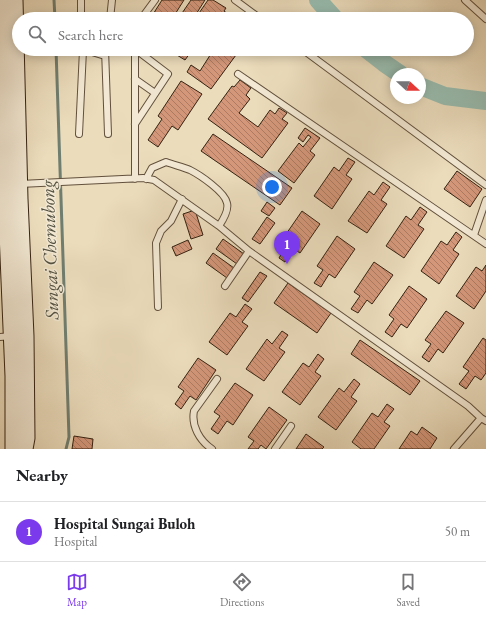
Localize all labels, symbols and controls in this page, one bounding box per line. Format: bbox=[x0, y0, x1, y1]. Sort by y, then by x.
search box bbox=[12, 12, 474, 56]
icon: search bbox=[26, 23, 48, 45]
text: Search here bbox=[58, 25, 123, 44]
north arrow bbox=[390, 68, 426, 104]
your location bbox=[262, 177, 282, 197]
water label: Sungai Chemubong bbox=[35, 179, 64, 321]
pin: 1 bbox=[274, 231, 300, 264]
text: Nearby bbox=[16, 464, 68, 486]
text: Hospital Sungai Buloh bbox=[54, 514, 195, 533]
text: 1 bbox=[26, 523, 32, 540]
text: 50 m bbox=[445, 523, 470, 540]
text: Hospital bbox=[54, 533, 98, 550]
tab: Map bbox=[66, 571, 88, 609]
tab: Directions bbox=[220, 571, 264, 609]
tab: Saved bbox=[396, 571, 420, 609]

